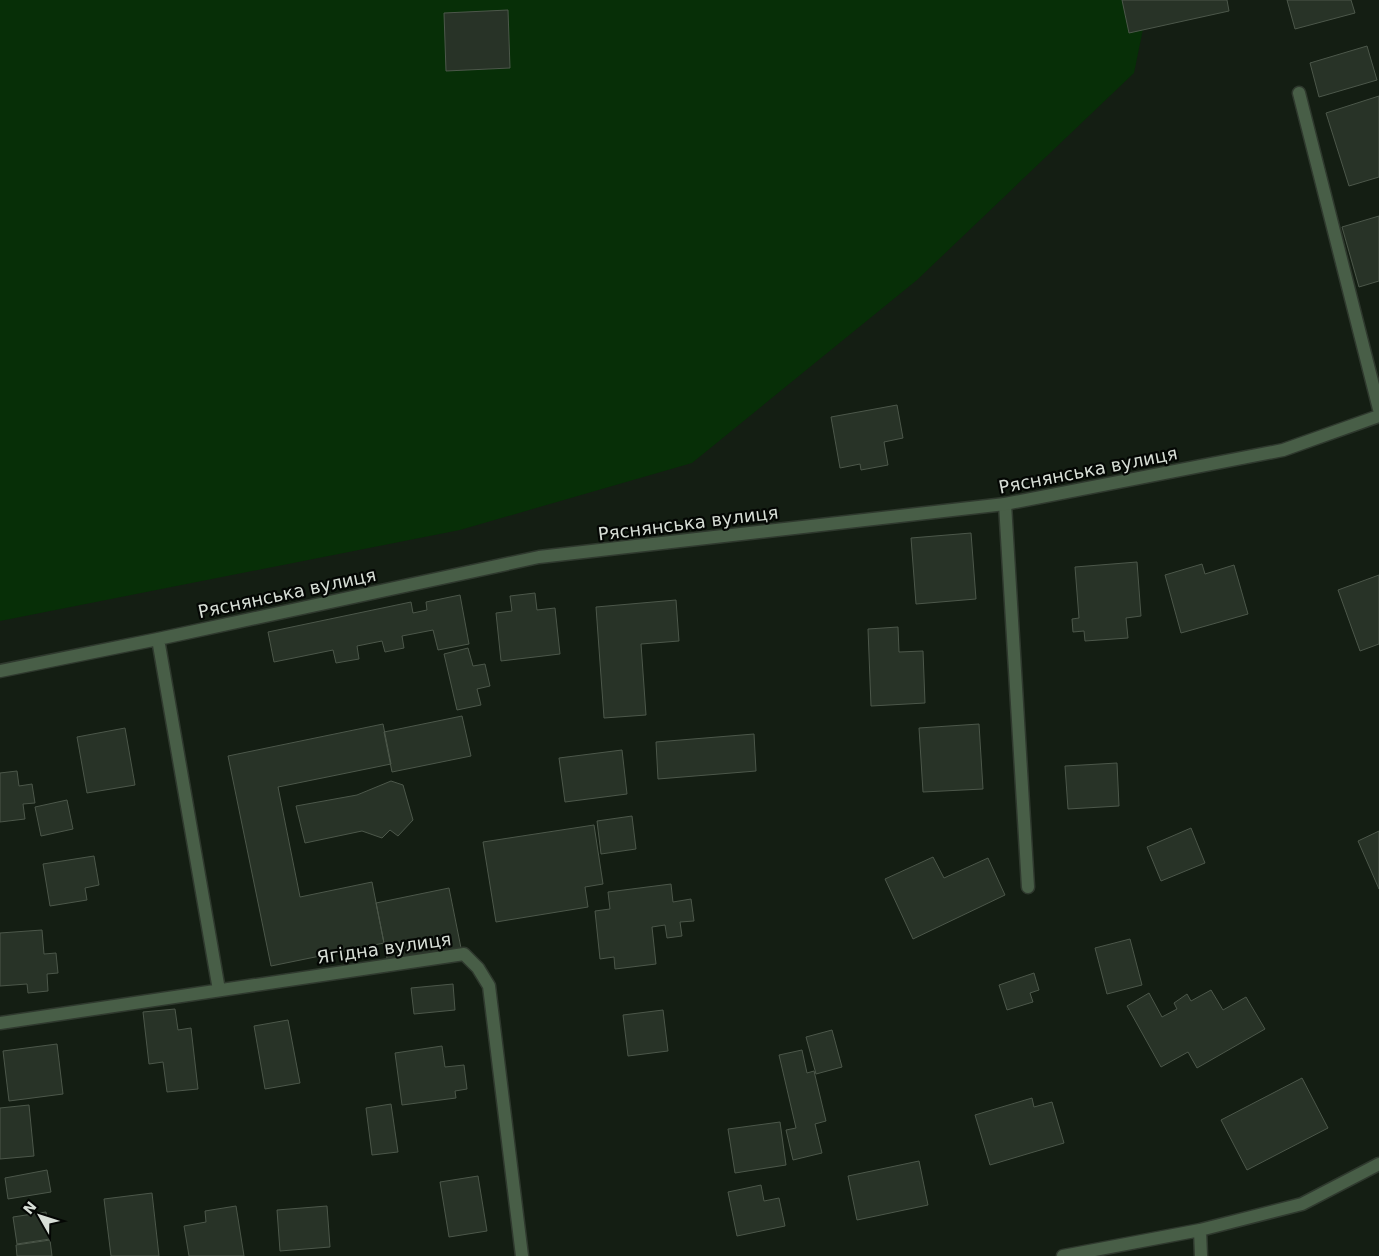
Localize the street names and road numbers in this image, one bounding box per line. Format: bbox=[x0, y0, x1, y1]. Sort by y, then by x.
street label: Ряснянська вулиця bbox=[997, 442, 1179, 498]
street label: Ряснянська вулиця bbox=[597, 502, 779, 544]
street label: Ряснянська вулиця bbox=[196, 564, 378, 622]
street label: Ягідна вулиця bbox=[315, 928, 453, 968]

